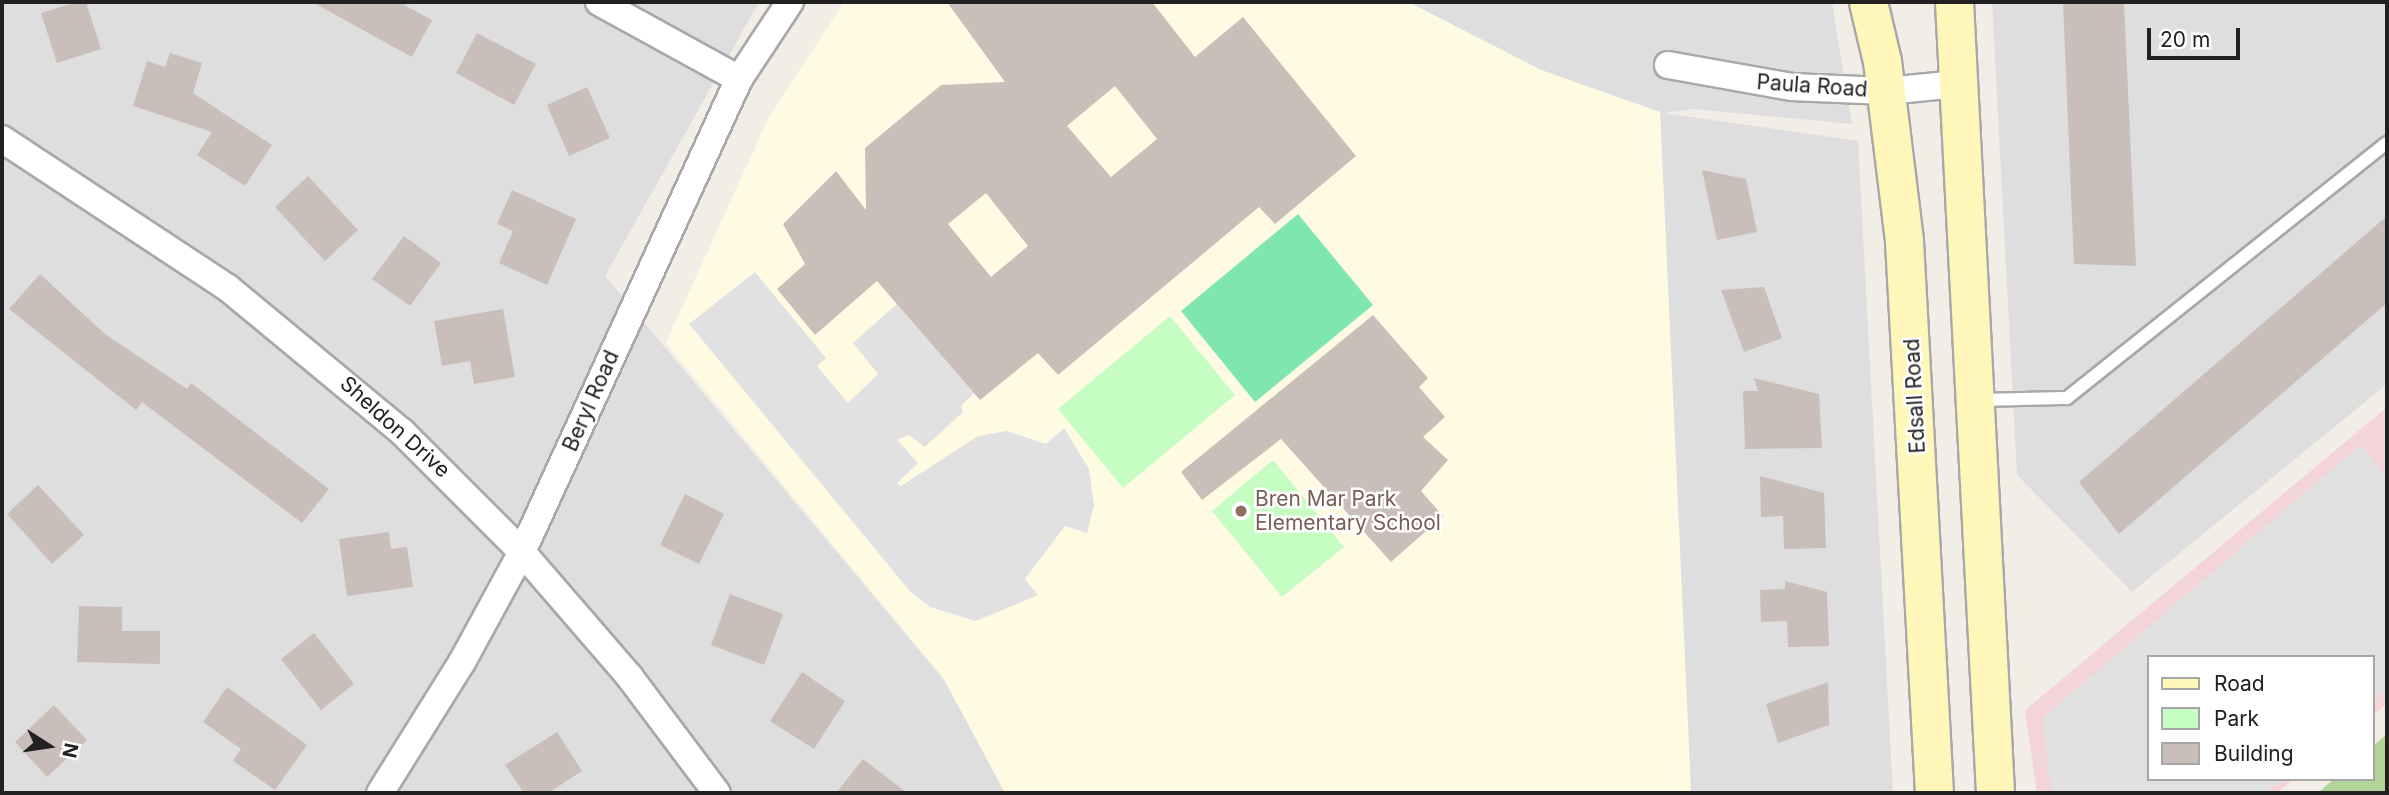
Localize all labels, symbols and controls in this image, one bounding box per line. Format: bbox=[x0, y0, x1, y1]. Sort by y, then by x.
scale bar bbox=[2151, 14, 2244, 58]
text: 20 m bbox=[2160, 27, 2210, 52]
street label: Paula Road bbox=[1756, 70, 1868, 102]
street label: Edsall Road bbox=[1899, 338, 1931, 454]
street label: Beryl Road bbox=[558, 347, 624, 455]
street label: Sheldon Drive bbox=[335, 371, 455, 483]
place label: Bren Mar Park Elementary School bbox=[1255, 486, 1441, 536]
marker: Bren Mar Park Elementary School bbox=[1233, 503, 1249, 519]
legend bbox=[2148, 655, 2375, 781]
text: Road bbox=[2214, 671, 2265, 696]
text: Park bbox=[2214, 706, 2259, 731]
north arrow bbox=[14, 711, 84, 781]
text: N bbox=[57, 741, 83, 760]
text: Building bbox=[2214, 741, 2294, 766]

